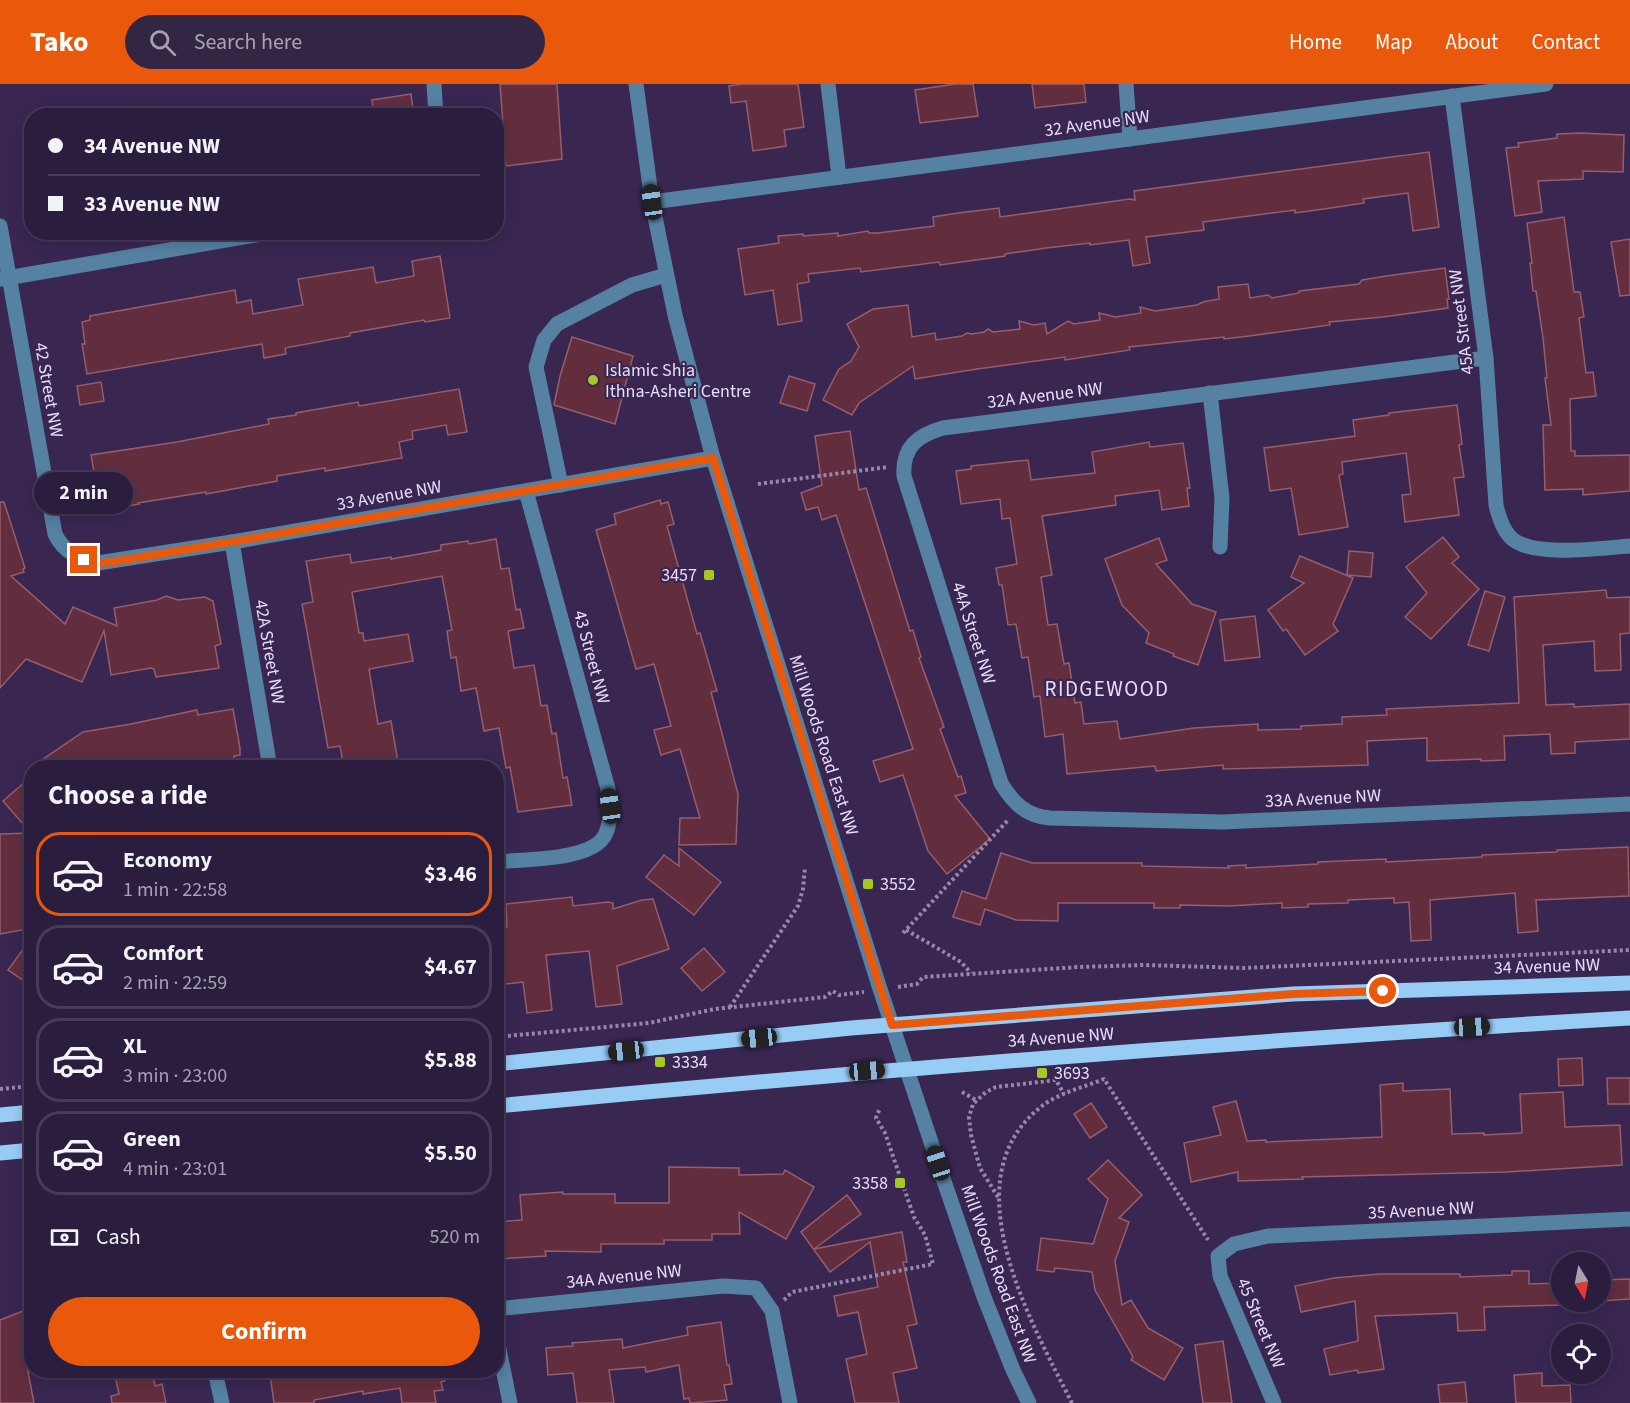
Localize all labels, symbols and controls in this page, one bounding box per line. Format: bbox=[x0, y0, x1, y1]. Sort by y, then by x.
search box bbox=[125, 15, 545, 69]
text: Tako bbox=[30, 22, 89, 62]
icon: search bbox=[146, 26, 179, 59]
text: Search here bbox=[194, 26, 302, 58]
text: Home bbox=[1289, 27, 1342, 57]
text: Map bbox=[1375, 27, 1413, 57]
text: About bbox=[1446, 27, 1498, 57]
text: Contact bbox=[1531, 27, 1600, 57]
street label: 32 Avenue NW bbox=[1043, 104, 1151, 143]
text: 34 Avenue NW bbox=[84, 130, 220, 162]
car bbox=[641, 183, 663, 221]
text: 33 Avenue NW bbox=[84, 188, 220, 220]
street label: 45A Street NW bbox=[1443, 268, 1480, 376]
street label: 42 Street NW bbox=[28, 341, 69, 440]
place label: Islamic Shia Ithna-Asheri Centre bbox=[605, 358, 751, 404]
marker: Islamic Shia Ithna-Asheri Centre bbox=[586, 373, 600, 387]
street label: 32A Avenue NW bbox=[986, 376, 1104, 415]
callout: 2 min bbox=[34, 473, 134, 515]
street label: 33 Avenue NW bbox=[335, 474, 444, 517]
text: 2 min bbox=[59, 479, 108, 507]
route end bbox=[70, 546, 97, 573]
place label: 3457 bbox=[661, 563, 697, 588]
marker: 3457 bbox=[702, 568, 716, 582]
street label: 44A Street NW bbox=[945, 579, 1002, 687]
street label: 42A Street NW bbox=[248, 598, 291, 706]
street label: 43 Street NW bbox=[567, 608, 616, 707]
street label: Mill Woods Road East NW bbox=[783, 652, 865, 839]
district label: RIDGEWOOD bbox=[1044, 674, 1170, 704]
text: Choose a ride bbox=[48, 776, 208, 815]
street label: 33A Avenue NW bbox=[1264, 783, 1382, 814]
car bbox=[599, 787, 621, 825]
text: Economy bbox=[123, 844, 212, 876]
icon: car bbox=[51, 847, 105, 901]
text: $3.46 bbox=[424, 858, 477, 890]
place label: 3552 bbox=[880, 872, 916, 897]
text: 1 min · 22:58 bbox=[123, 876, 227, 904]
marker: 3552 bbox=[861, 877, 875, 891]
text: Comfort bbox=[123, 937, 204, 969]
icon: car bbox=[51, 940, 105, 994]
text: $4.67 bbox=[424, 951, 477, 983]
street label: 34 Avenue NW bbox=[1493, 952, 1601, 981]
text: 2 min · 22:59 bbox=[123, 969, 227, 997]
route start bbox=[1369, 977, 1396, 1004]
car bbox=[1454, 1017, 1490, 1037]
street label: 34 Avenue NW bbox=[1007, 1021, 1115, 1054]
car bbox=[740, 1027, 778, 1049]
text: XL bbox=[123, 1030, 147, 1062]
icon: car bbox=[51, 1033, 105, 1087]
car bbox=[607, 1040, 645, 1062]
text: $5.88 bbox=[424, 1044, 477, 1076]
place label: 3334 bbox=[672, 1050, 708, 1075]
marker: 3334 bbox=[653, 1055, 667, 1069]
car bbox=[848, 1060, 886, 1082]
place label: 3693 bbox=[1054, 1061, 1090, 1086]
text: 3 min · 23:00 bbox=[123, 1062, 227, 1090]
marker: 3693 bbox=[1035, 1066, 1049, 1080]
text: Green bbox=[123, 1123, 181, 1155]
icon: car bbox=[51, 1126, 105, 1180]
text: $5.50 bbox=[424, 1137, 477, 1169]
car bbox=[924, 1143, 952, 1183]
text: 4 min · 23:01 bbox=[123, 1155, 227, 1183]
place label: 3358 bbox=[852, 1171, 888, 1196]
marker: 3358 bbox=[893, 1176, 907, 1190]
street label: Mill Woods Road East NW bbox=[955, 1181, 1043, 1367]
street label: 35 Avenue NW bbox=[1367, 1195, 1475, 1226]
icon: cash bbox=[48, 1221, 81, 1254]
text: Cash bbox=[96, 1221, 141, 1253]
text: 520 m bbox=[430, 1223, 480, 1251]
north arrow bbox=[1551, 1252, 1611, 1312]
map controls bbox=[1551, 1252, 1611, 1384]
street label: 34A Avenue NW bbox=[565, 1258, 683, 1295]
street label: 45 Street NW bbox=[1230, 1274, 1291, 1372]
button: Confirm bbox=[48, 1297, 480, 1366]
button: locate bbox=[1551, 1324, 1611, 1384]

